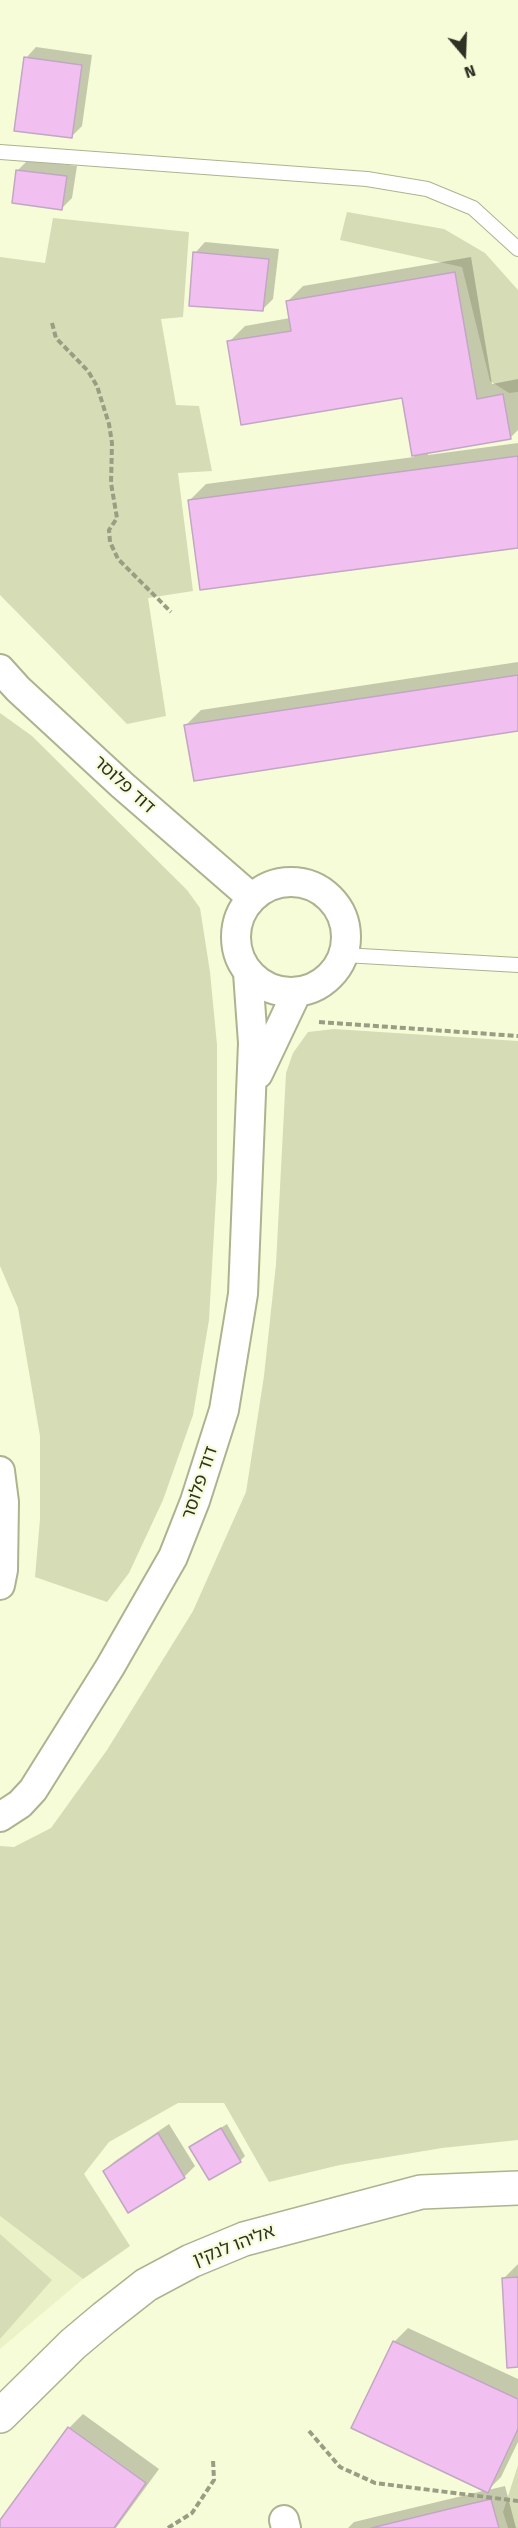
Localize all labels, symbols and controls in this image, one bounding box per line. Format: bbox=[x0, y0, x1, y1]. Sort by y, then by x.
north arrow bbox=[434, 24, 494, 84]
text: N bbox=[462, 61, 478, 82]
street label: דוד פלוסר bbox=[89, 752, 159, 818]
street label: דוד פלוסר bbox=[177, 1444, 223, 1522]
street label: אליהו לנקין bbox=[190, 2221, 278, 2271]

